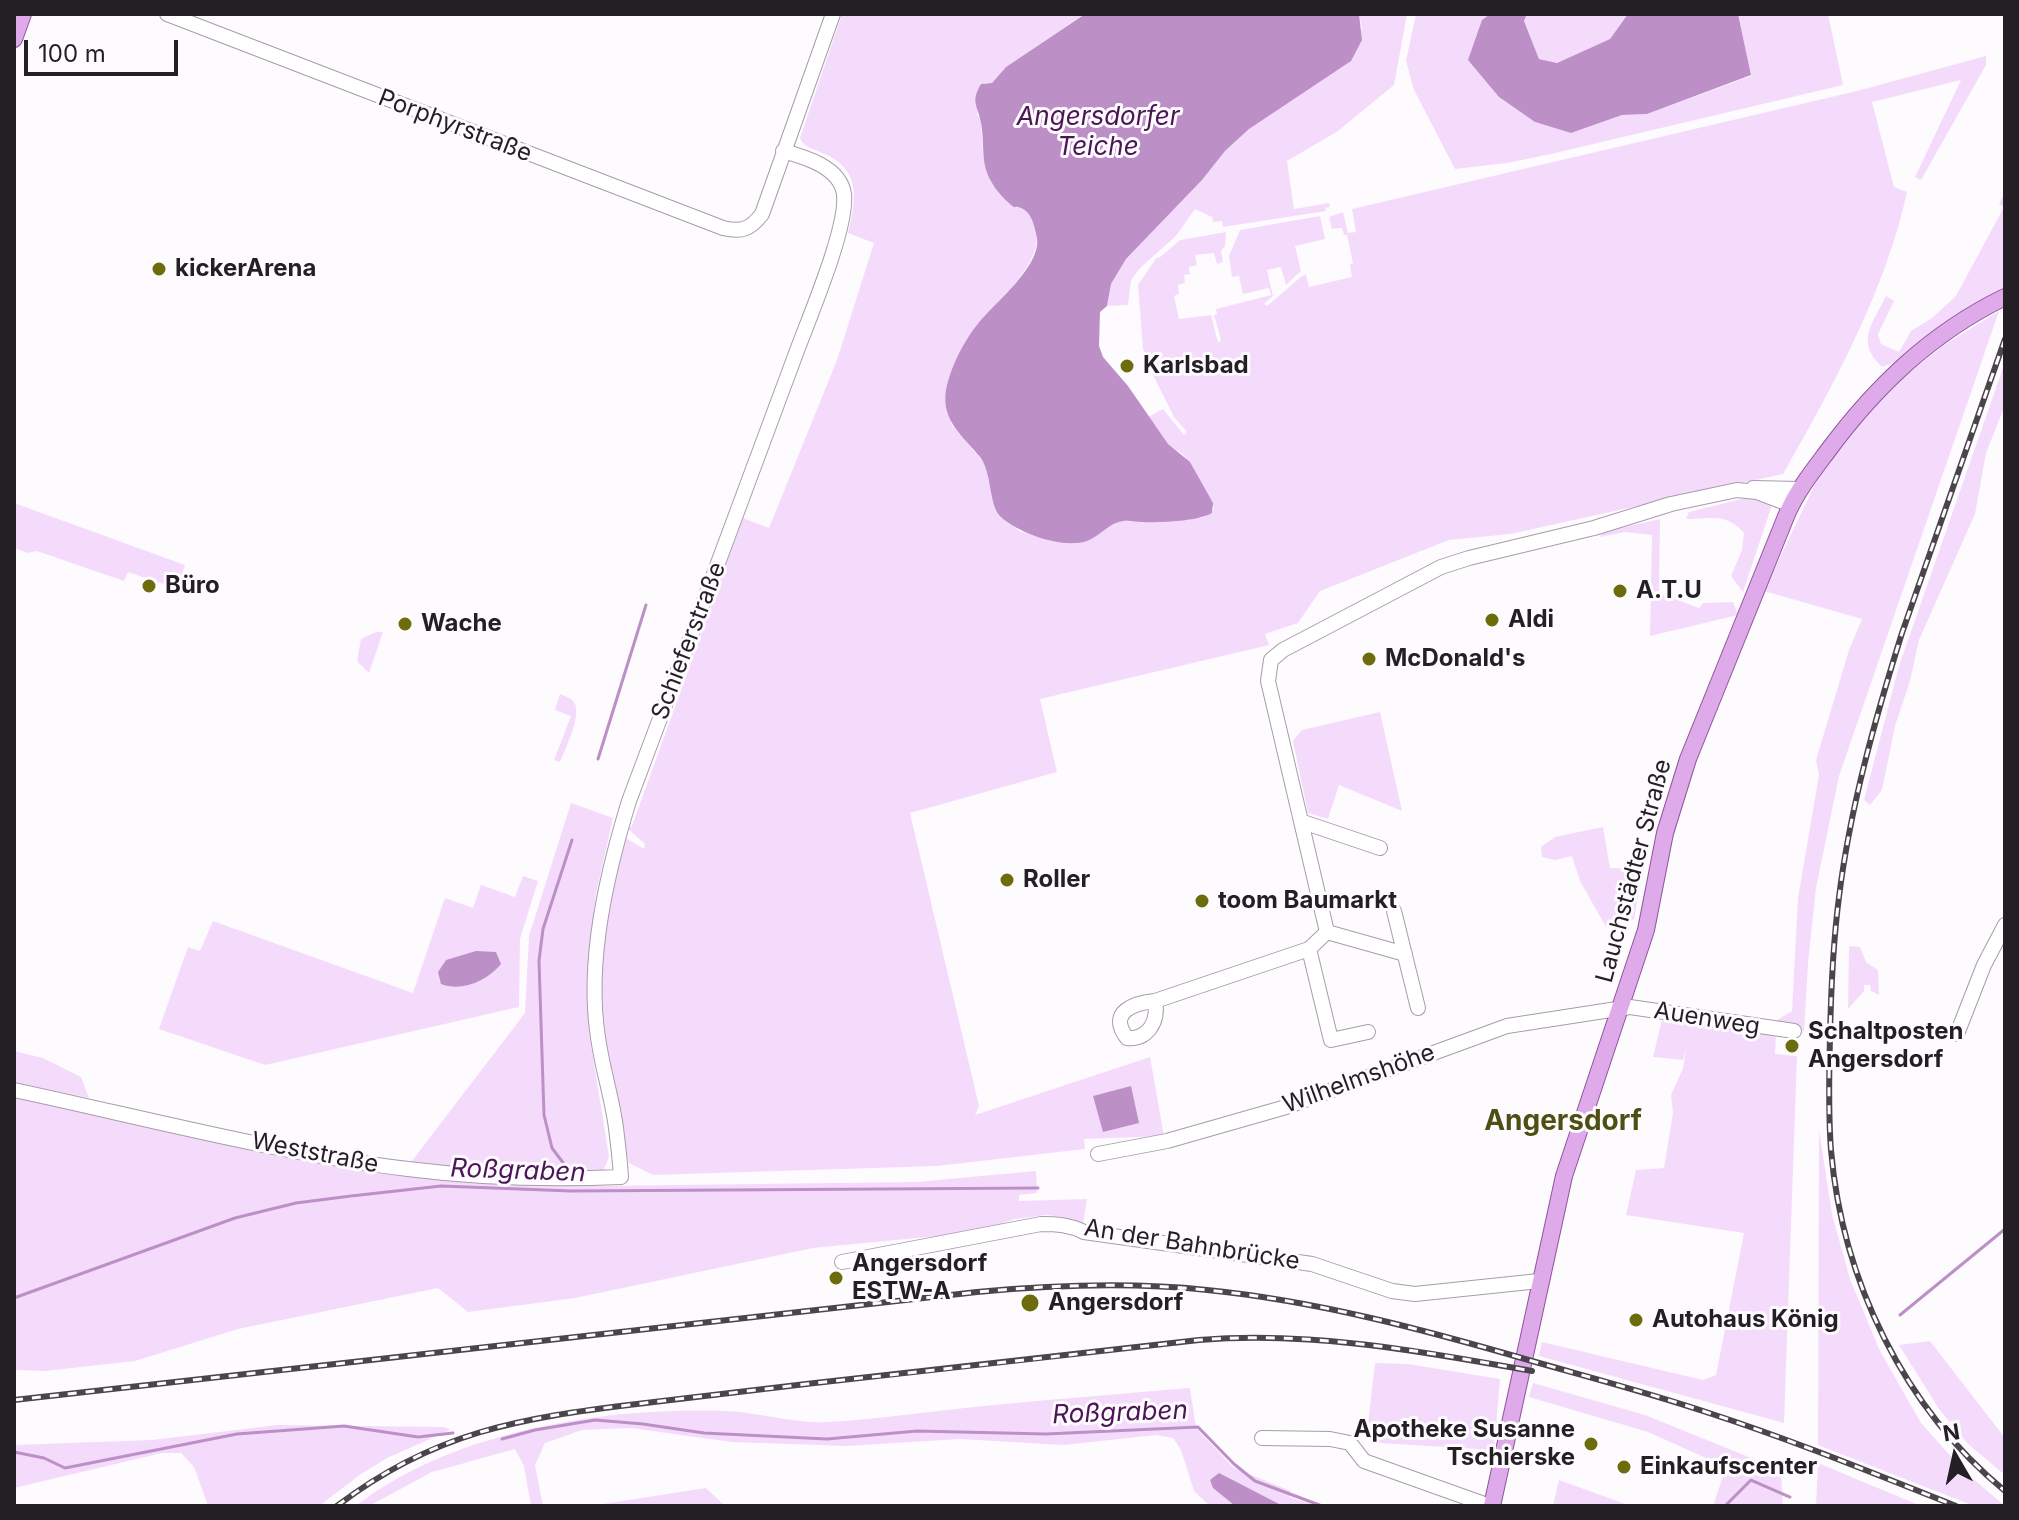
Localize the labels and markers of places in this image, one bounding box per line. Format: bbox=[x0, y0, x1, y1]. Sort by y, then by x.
place label: kickerArena bbox=[175, 255, 316, 283]
marker: kickerArena bbox=[150, 260, 168, 278]
place label: Karlsbad bbox=[1143, 352, 1249, 380]
marker: Karlsbad bbox=[1118, 357, 1136, 375]
place label: Büro bbox=[165, 572, 220, 600]
marker: Büro bbox=[140, 577, 158, 595]
place label: A.T.U bbox=[1636, 577, 1702, 605]
marker: A.T.U bbox=[1611, 582, 1629, 600]
place label: Aldi bbox=[1508, 606, 1554, 634]
place label: Wache bbox=[421, 610, 502, 638]
marker: Aldi bbox=[1483, 611, 1501, 629]
marker: Wache bbox=[396, 615, 414, 633]
place label: McDonald's bbox=[1385, 645, 1525, 673]
marker: McDonald's bbox=[1360, 650, 1378, 668]
place label: Roller bbox=[1023, 866, 1090, 894]
marker: Roller bbox=[998, 871, 1016, 889]
place label: toom Baumarkt bbox=[1218, 887, 1397, 915]
marker: toom Baumarkt bbox=[1193, 892, 1211, 910]
place label: Schaltposten Angersdorf bbox=[1808, 1018, 1963, 1074]
marker: Schaltposten Angersdorf bbox=[1783, 1037, 1801, 1055]
place label: Angersdorf ESTW-A bbox=[852, 1250, 987, 1306]
marker: Angersdorf ESTW-A bbox=[827, 1269, 845, 1287]
place label: Angersdorf bbox=[1048, 1289, 1183, 1317]
marker: Angersdorf bbox=[1019, 1292, 1041, 1314]
place label: Autohaus König bbox=[1652, 1306, 1839, 1334]
marker: Autohaus König bbox=[1627, 1311, 1645, 1329]
place label: Apotheke Susanne Tschierske bbox=[1354, 1416, 1575, 1472]
marker: Apotheke Susanne Tschierske bbox=[1582, 1435, 1600, 1453]
place label: Einkaufscenter bbox=[1640, 1453, 1817, 1481]
marker: Einkaufscenter bbox=[1615, 1458, 1633, 1476]

